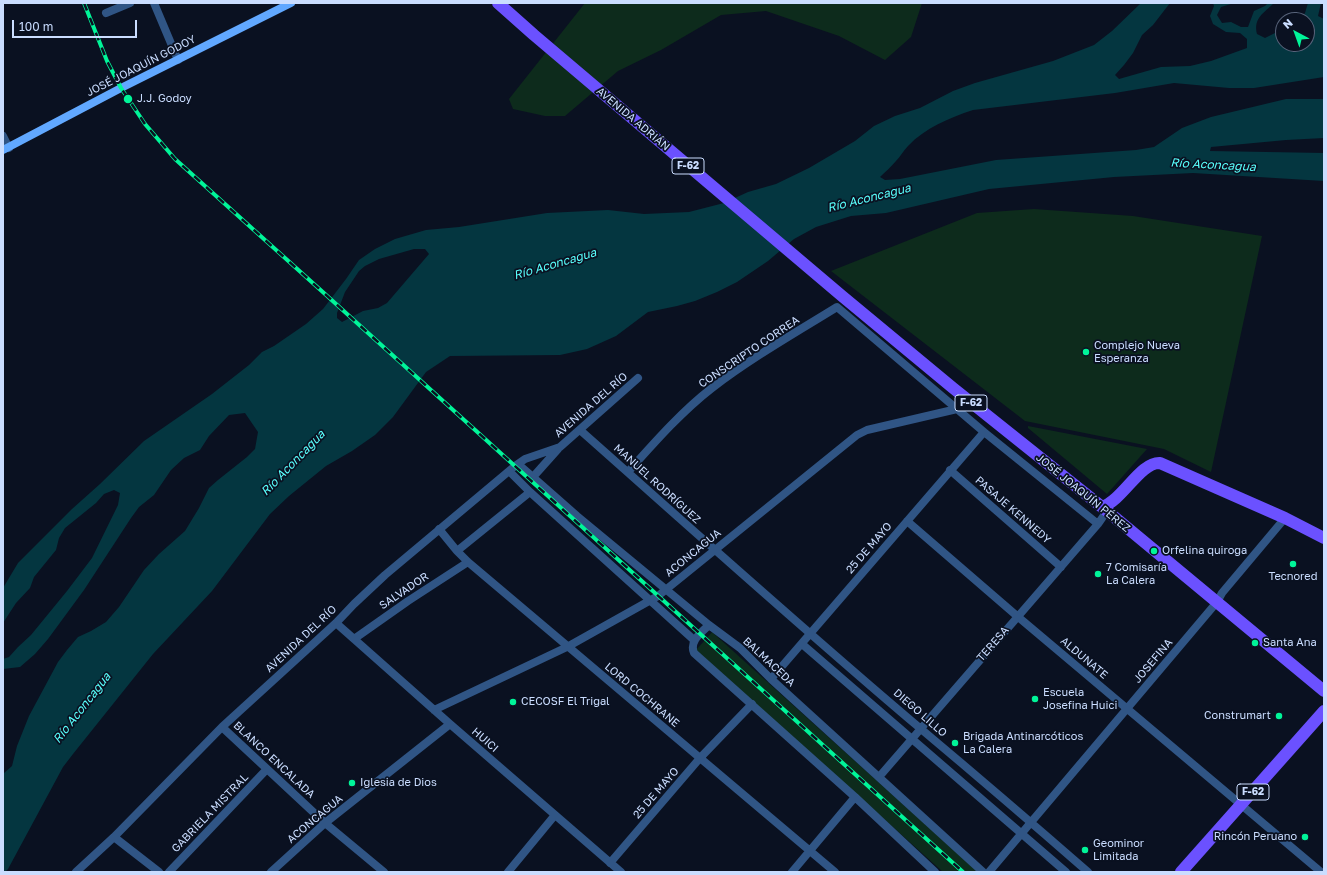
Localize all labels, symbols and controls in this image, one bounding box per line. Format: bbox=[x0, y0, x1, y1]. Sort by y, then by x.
scale bar bbox=[14, 12, 139, 38]
north arrow bbox=[1275, 12, 1315, 52]
text: N bbox=[1280, 16, 1295, 31]
text: 100 m bbox=[19, 19, 53, 34]
street label: JOSÉ JOAQUÍN GODOY bbox=[84, 33, 198, 99]
street label: AVENIDA ADRIÁN bbox=[594, 85, 672, 153]
place label: J.J. Godoy bbox=[137, 92, 192, 106]
marker: J.J. Godoy bbox=[122, 93, 134, 105]
water label: Río Aconcagua bbox=[1170, 156, 1256, 174]
road number: F-62 bbox=[672, 158, 704, 174]
water label: Río Aconcagua bbox=[826, 181, 912, 215]
water label: Río Aconcagua bbox=[512, 245, 598, 283]
street label: CONSCRIPTO CORREA bbox=[696, 313, 802, 391]
place label: Complejo Nueva Esperanza bbox=[1094, 339, 1180, 365]
marker: Complejo Nueva Esperanza bbox=[1081, 347, 1091, 357]
street label: AVENIDA DEL RÍO bbox=[552, 370, 630, 440]
road number: F-62 bbox=[955, 395, 987, 411]
water label: Río Aconcagua bbox=[258, 427, 328, 499]
street label: MANUEL RODRÍGUEZ bbox=[611, 442, 703, 526]
street label: JOSÉ JOAQUÍN PÉREZ bbox=[1033, 451, 1133, 535]
street label: PASAJE KENNEDY bbox=[973, 474, 1053, 546]
street label: 25 DE MAYO bbox=[843, 520, 895, 576]
street label: ACONCAGUA bbox=[662, 526, 724, 580]
place label: Orfelina quiroga bbox=[1162, 544, 1247, 558]
marker: Orfelina quiroga bbox=[1149, 546, 1159, 556]
marker: Tecnored bbox=[1288, 559, 1298, 569]
place label: 7 Comisaría La Calera bbox=[1106, 561, 1167, 587]
marker: 7 Comisaría La Calera bbox=[1093, 569, 1103, 579]
street label: SALVADOR bbox=[377, 570, 431, 612]
place label: Tecnored bbox=[1269, 570, 1317, 584]
street label: AVENIDA DEL RÍO bbox=[263, 603, 339, 675]
street label: TERESA bbox=[974, 624, 1012, 664]
street label: ALDUNATE bbox=[1058, 634, 1110, 682]
street label: BALMACEDA bbox=[740, 635, 798, 689]
street label: JOSEFINA bbox=[1131, 636, 1175, 686]
place label: Santa Ana bbox=[1263, 636, 1317, 650]
marker: Santa Ana bbox=[1250, 638, 1260, 648]
street label: LORD COCHRANE bbox=[602, 660, 682, 730]
water label: Río Aconcagua bbox=[50, 670, 114, 746]
street label: DIEGO LILLO bbox=[891, 686, 949, 740]
place label: Escuela Josefina Huici bbox=[1043, 686, 1117, 712]
marker: Escuela Josefina Huici bbox=[1030, 694, 1040, 704]
place label: CECOSF El Trigal bbox=[521, 695, 610, 709]
marker: CECOSF El Trigal bbox=[508, 697, 518, 707]
place label: Construmart bbox=[1204, 709, 1271, 723]
marker: Construmart bbox=[1274, 711, 1284, 721]
street label: BLANCO ENCALADA bbox=[231, 719, 317, 801]
street label: HUICI bbox=[469, 725, 501, 755]
place label: Brigada Antinarcóticos La Calera bbox=[963, 730, 1083, 756]
marker: Brigada Antinarcóticos La Calera bbox=[950, 738, 960, 748]
street label: 25 DE MAYO bbox=[630, 765, 682, 821]
street label: GABRIELA MISTRAL bbox=[169, 771, 251, 855]
place label: Iglesia de Dios bbox=[360, 776, 437, 790]
marker: Iglesia de Dios bbox=[347, 778, 357, 788]
road number: F-62 bbox=[1237, 784, 1269, 800]
street label: ACONCAGUA bbox=[285, 792, 345, 846]
place label: Rincón Peruano bbox=[1214, 830, 1297, 844]
marker: Rincón Peruano bbox=[1300, 832, 1310, 842]
place label: Geominor Limitada bbox=[1093, 837, 1144, 863]
marker: Geominor Limitada bbox=[1080, 845, 1090, 855]

